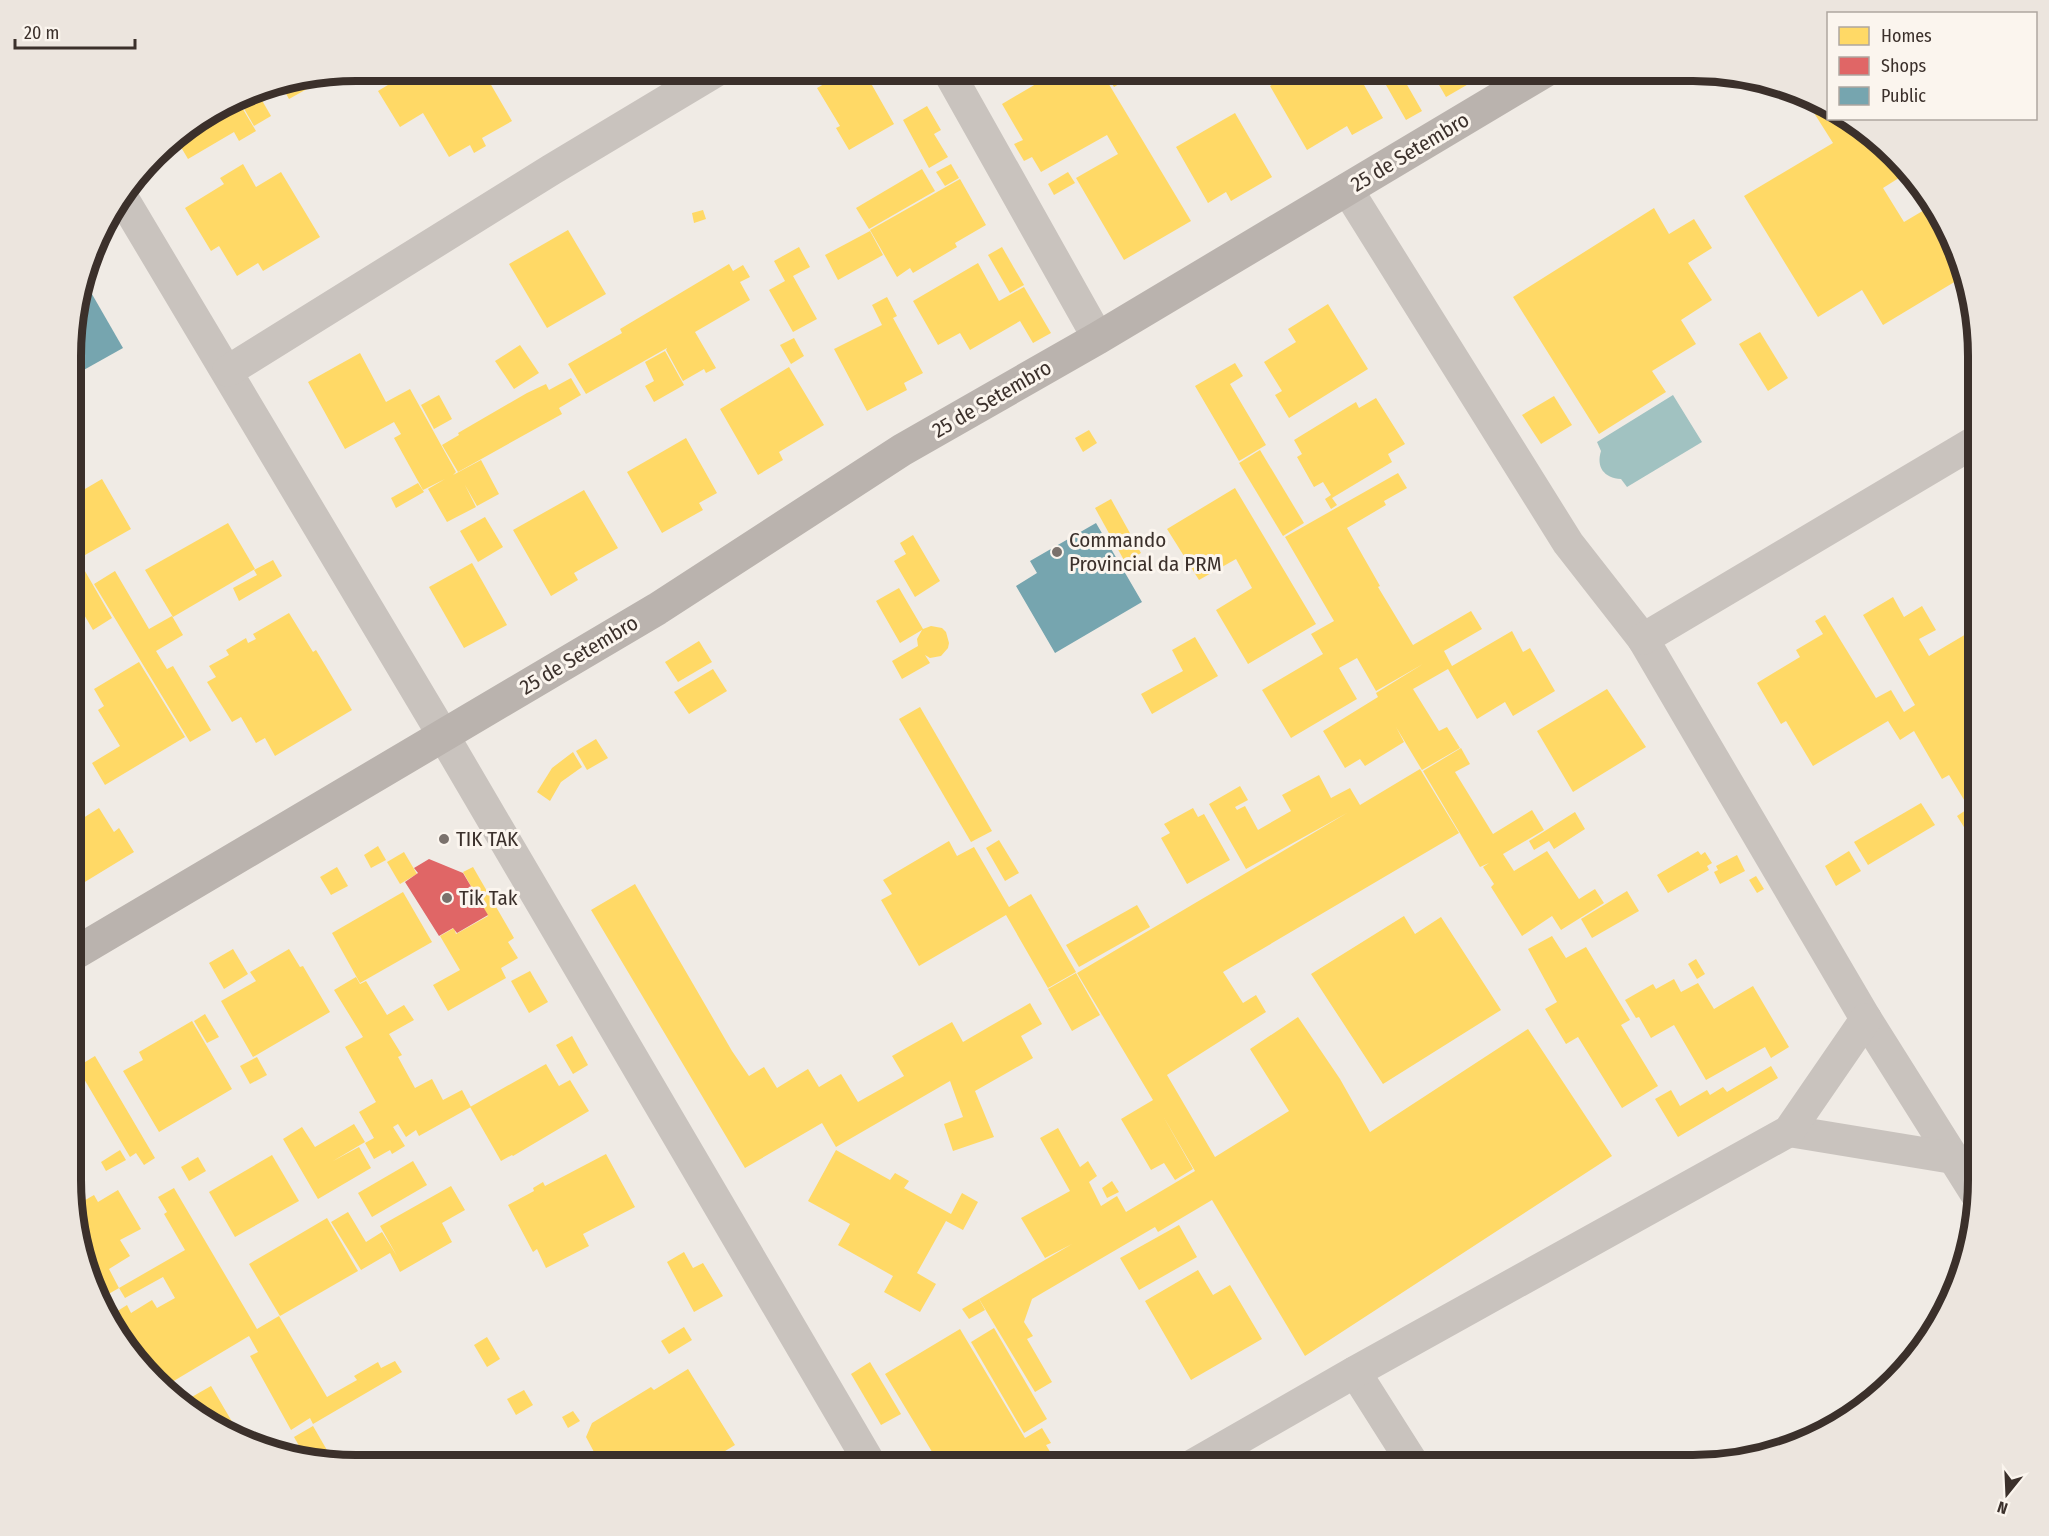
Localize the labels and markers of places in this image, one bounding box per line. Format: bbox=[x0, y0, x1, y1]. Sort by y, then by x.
place label: Commando Provincial da PRM bbox=[1069, 527, 1222, 577]
marker: Commando Provincial da PRM bbox=[1050, 545, 1064, 559]
place label: TIK TAK bbox=[456, 826, 519, 852]
marker: TIK TAK bbox=[437, 832, 451, 846]
place label: Tik Tak bbox=[459, 885, 518, 911]
marker: Tik Tak bbox=[440, 891, 454, 905]

